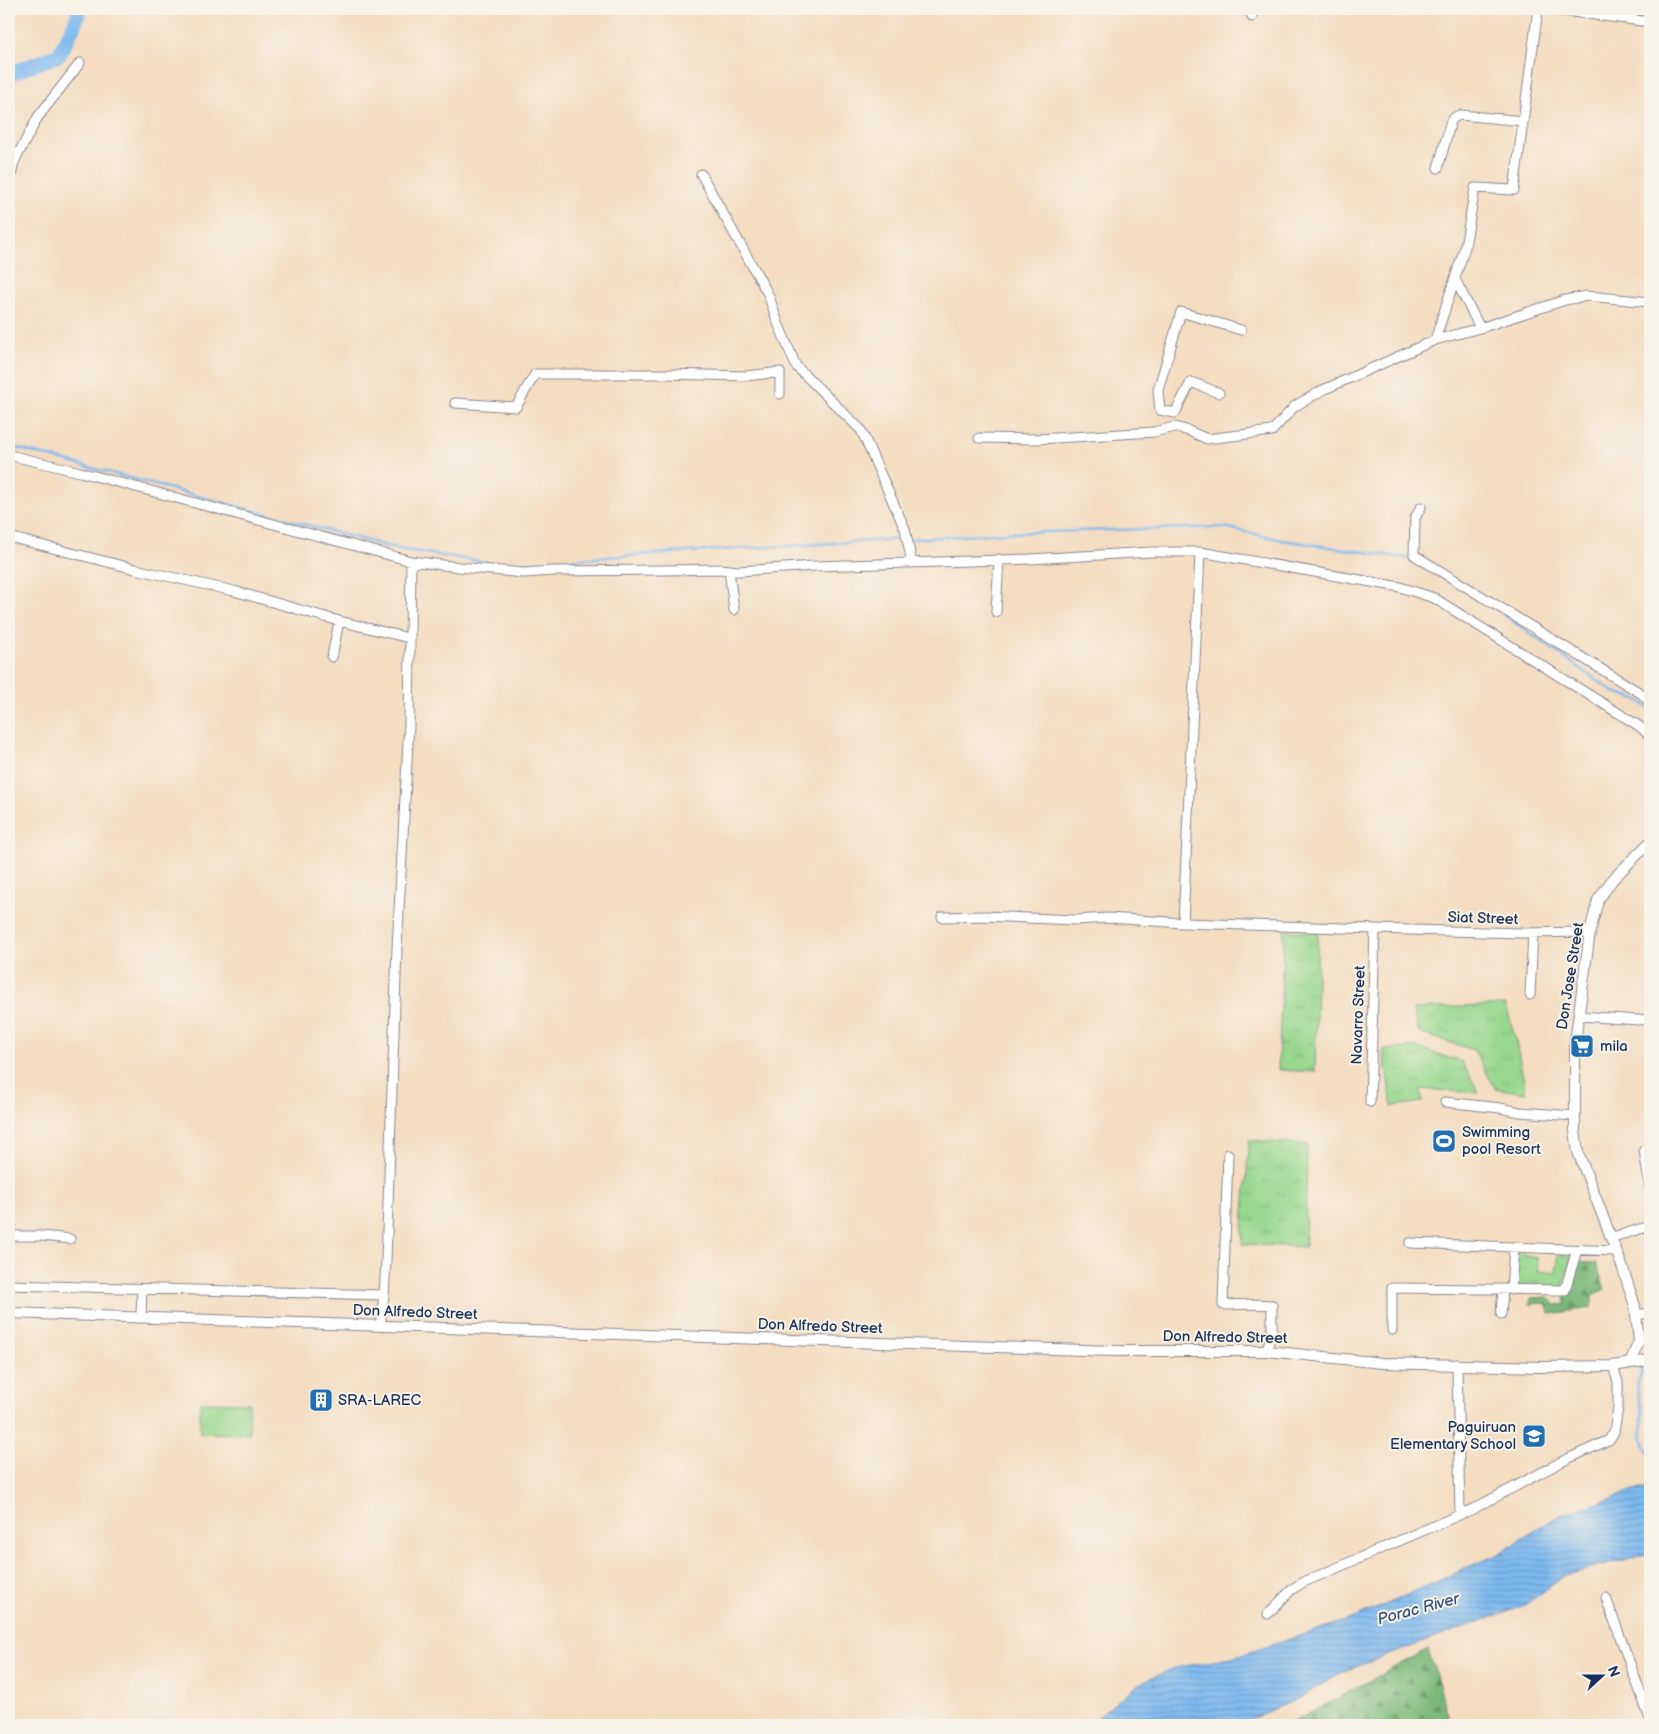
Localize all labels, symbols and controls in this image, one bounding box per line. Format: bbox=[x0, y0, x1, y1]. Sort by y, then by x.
street label: Siat Street bbox=[1447, 908, 1519, 929]
street label: Don Jose Street bbox=[1553, 921, 1588, 1031]
street label: Navarro Street bbox=[1347, 965, 1370, 1065]
supermarket icon: mila bbox=[1569, 1033, 1595, 1059]
place label: mila bbox=[1600, 1037, 1628, 1056]
place label: Swimming pool Resort bbox=[1462, 1123, 1541, 1159]
sports icon: Swimming pool Resort bbox=[1431, 1128, 1457, 1154]
street label: Don Alfredo Street bbox=[352, 1301, 478, 1324]
street label: Don Alfredo Street bbox=[757, 1315, 883, 1338]
street label: Don Alfredo Street bbox=[1162, 1327, 1288, 1348]
building icon: SRA-LAREC bbox=[308, 1387, 334, 1413]
place label: SRA-LAREC bbox=[338, 1391, 422, 1410]
place label: Paguiruan Elementary School bbox=[1390, 1418, 1516, 1454]
school or university icon: Paguiruan Elementary School bbox=[1521, 1423, 1547, 1449]
water label: Porac River bbox=[1375, 1589, 1463, 1629]
north arrow bbox=[1576, 1652, 1626, 1702]
text: N bbox=[1604, 1664, 1623, 1679]

